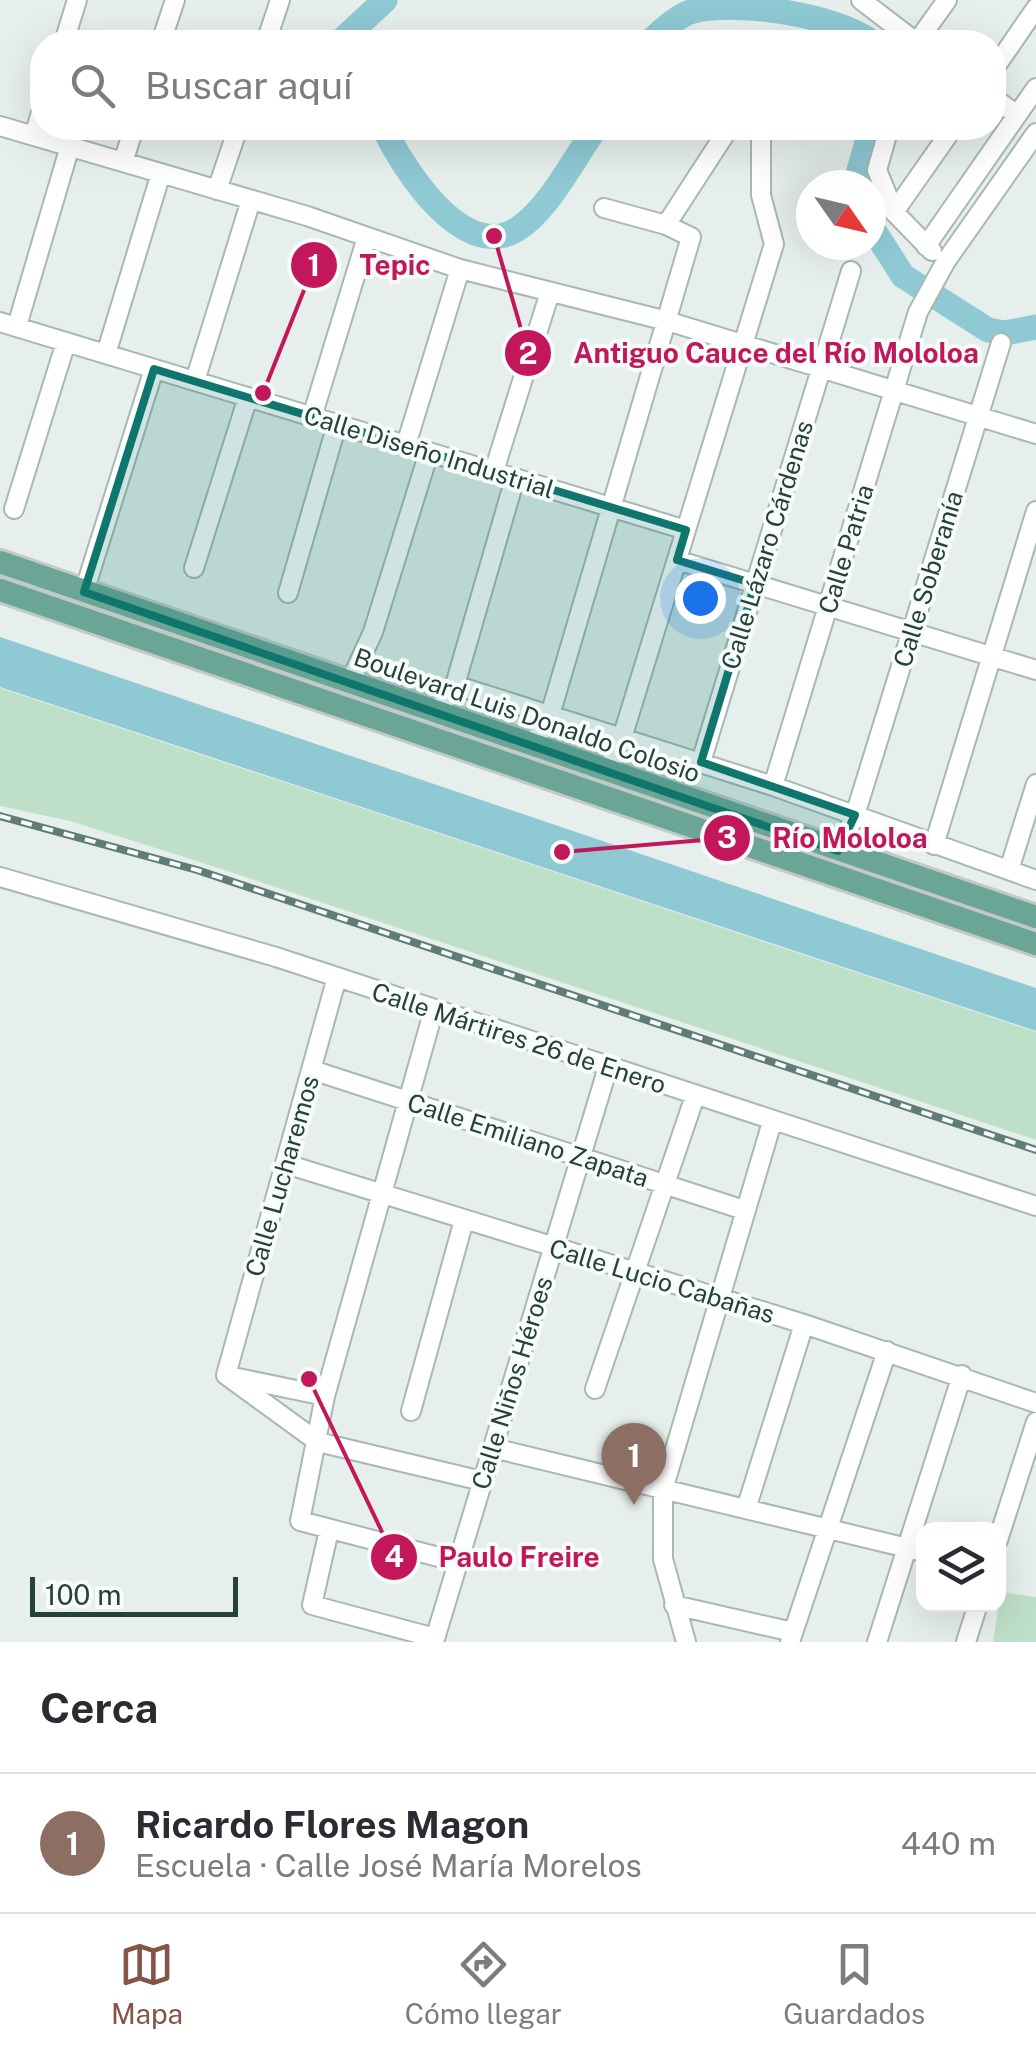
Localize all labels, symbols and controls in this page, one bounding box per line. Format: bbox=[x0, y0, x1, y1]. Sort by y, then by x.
search box bbox=[30, 30, 1006, 140]
icon: search bbox=[65, 58, 120, 113]
text: Buscar aquí bbox=[145, 63, 352, 108]
north arrow bbox=[796, 170, 886, 260]
callout: Tepic bbox=[289, 236, 450, 294]
text: 1 bbox=[308, 247, 320, 283]
text: Tepic bbox=[359, 248, 431, 281]
callout: Antiguo Cauce del Río Mololoa bbox=[503, 324, 999, 382]
text: 2 bbox=[518, 335, 538, 371]
text: Antiguo Cauce del Río Mololoa bbox=[573, 336, 979, 369]
street label: Calle Diseño Industrial bbox=[300, 400, 558, 504]
street label: Calle Lázaro Cárdenas bbox=[715, 417, 819, 673]
street label: Calle Patria bbox=[812, 481, 880, 617]
street label: Calle Soberanía bbox=[887, 487, 969, 671]
your location bbox=[675, 573, 726, 624]
street label: Boulevard Luis Donaldo Colosio bbox=[350, 642, 704, 788]
callout: Río Mololoa bbox=[702, 809, 947, 867]
text: 3 bbox=[717, 819, 737, 855]
text: Río Mololoa bbox=[772, 821, 928, 854]
street label: Calle Mártires 26 de Enero bbox=[368, 976, 670, 1100]
street label: Calle Lucharemos bbox=[239, 1072, 325, 1280]
street label: Calle Emiliano Zapata bbox=[404, 1087, 652, 1193]
street label: Calle Lucio Cabañas bbox=[546, 1232, 778, 1330]
street label: Calle Niños Héroes bbox=[465, 1273, 559, 1493]
pin: 1 bbox=[602, 1422, 666, 1505]
map controls bbox=[916, 1522, 1006, 1612]
button: layers bbox=[916, 1522, 1006, 1612]
callout: Paulo Freire bbox=[369, 1528, 620, 1586]
text: 4 bbox=[384, 1538, 404, 1574]
text: Paulo Freire bbox=[438, 1540, 600, 1573]
scale bar bbox=[30, 1572, 238, 1616]
text: 100 m bbox=[45, 1578, 122, 1611]
text: Cerca bbox=[40, 1683, 158, 1732]
text: Ricardo Flores Magon bbox=[135, 1802, 529, 1847]
text: 1 bbox=[66, 1825, 79, 1862]
text: 440 m bbox=[901, 1825, 996, 1862]
text: Escuela · Calle José María Morelos bbox=[135, 1847, 642, 1884]
tab: Mapa bbox=[111, 1937, 183, 2030]
tab: Cómo llegar bbox=[405, 1937, 562, 2030]
tab: Guardados bbox=[783, 1937, 925, 2030]

